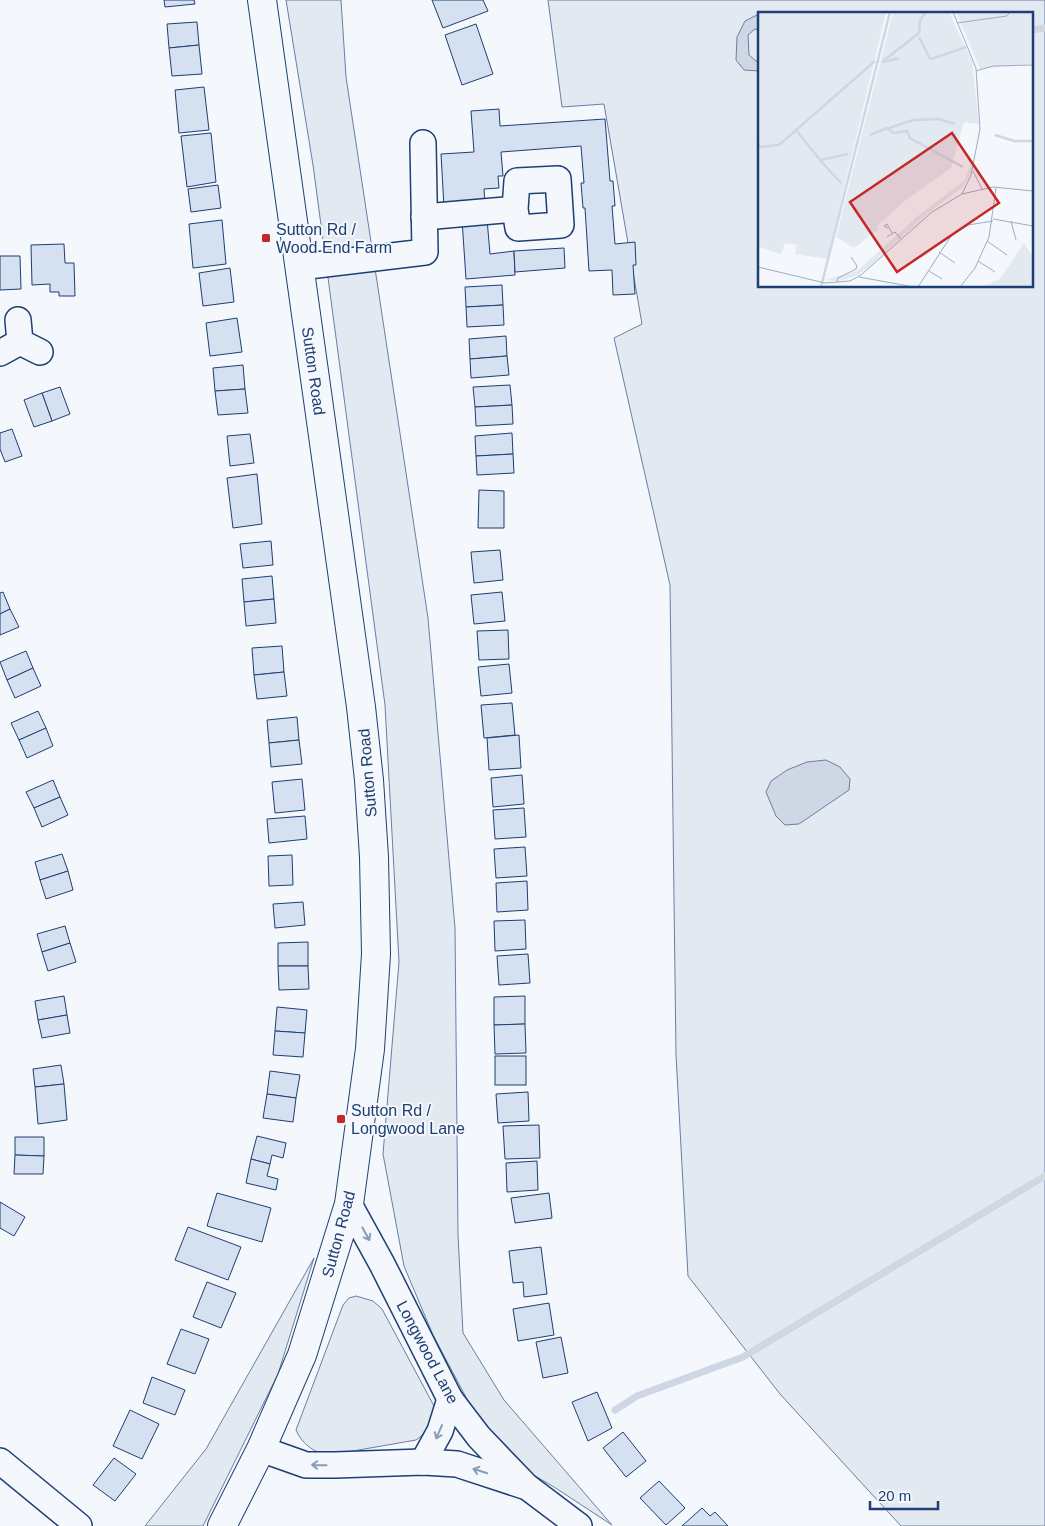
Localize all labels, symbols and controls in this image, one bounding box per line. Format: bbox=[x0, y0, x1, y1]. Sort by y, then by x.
inset map bbox=[758, 12, 1032, 288]
place label: Sutton Rd / Wood End Farm bbox=[276, 221, 392, 256]
marker: Sutton Rd / Wood End Farm bbox=[260, 232, 272, 244]
street label: Sutton Road bbox=[299, 326, 328, 416]
street label: Sutton Road bbox=[355, 728, 380, 818]
place label: Sutton Rd / Longwood Lane bbox=[351, 1102, 465, 1137]
marker: Sutton Rd / Longwood Lane bbox=[335, 1113, 347, 1125]
street label: Sutton Road bbox=[319, 1189, 358, 1279]
one-way arrow bbox=[361, 1227, 371, 1242]
street label: Longwood Lane bbox=[393, 1298, 462, 1407]
one-way arrow bbox=[433, 1424, 443, 1439]
one-way arrow bbox=[311, 1460, 328, 1470]
one-way arrow bbox=[472, 1466, 488, 1476]
scale bar bbox=[870, 1478, 938, 1510]
text: 20 m bbox=[878, 1487, 911, 1504]

